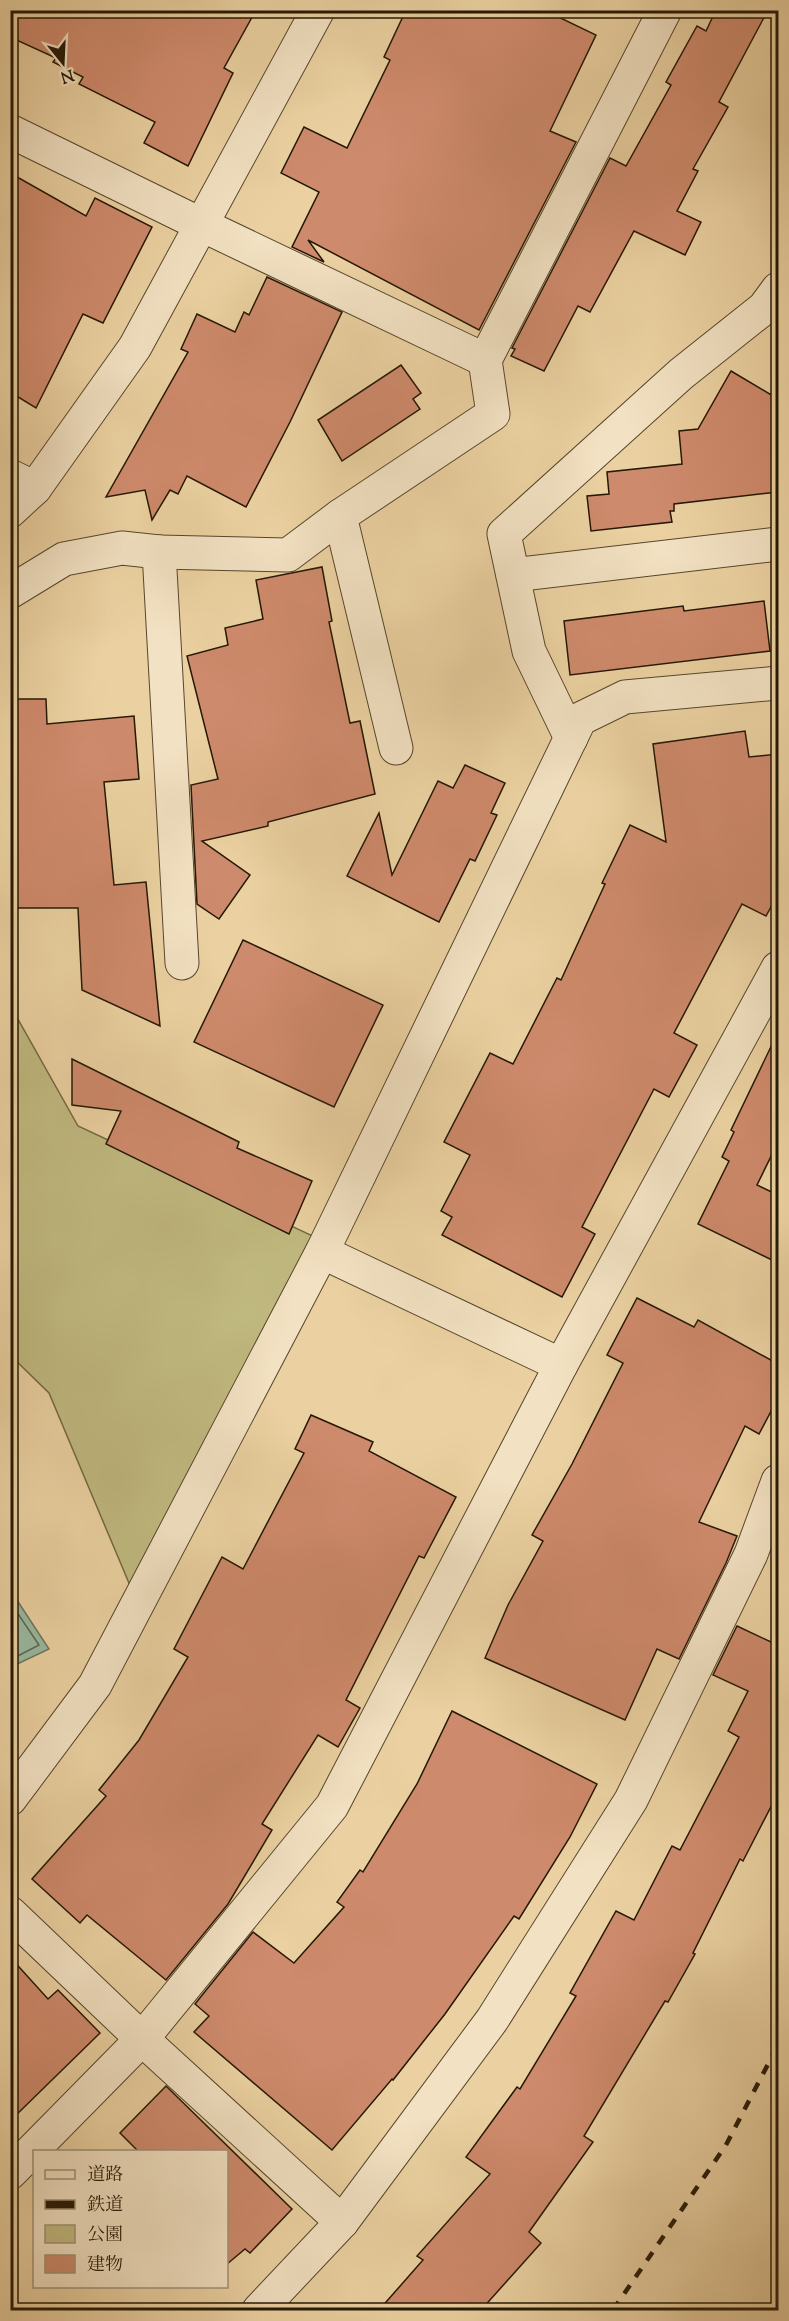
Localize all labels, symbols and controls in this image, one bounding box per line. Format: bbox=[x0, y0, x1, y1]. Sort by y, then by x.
north arrow bbox=[33, 33, 93, 93]
text: N bbox=[57, 62, 76, 88]
legend bbox=[33, 2150, 228, 2288]
text: 道路 bbox=[87, 2163, 123, 2189]
text: 鉄道 bbox=[87, 2193, 123, 2219]
text: 公園 bbox=[87, 2223, 123, 2249]
text: 建物 bbox=[87, 2253, 123, 2279]

